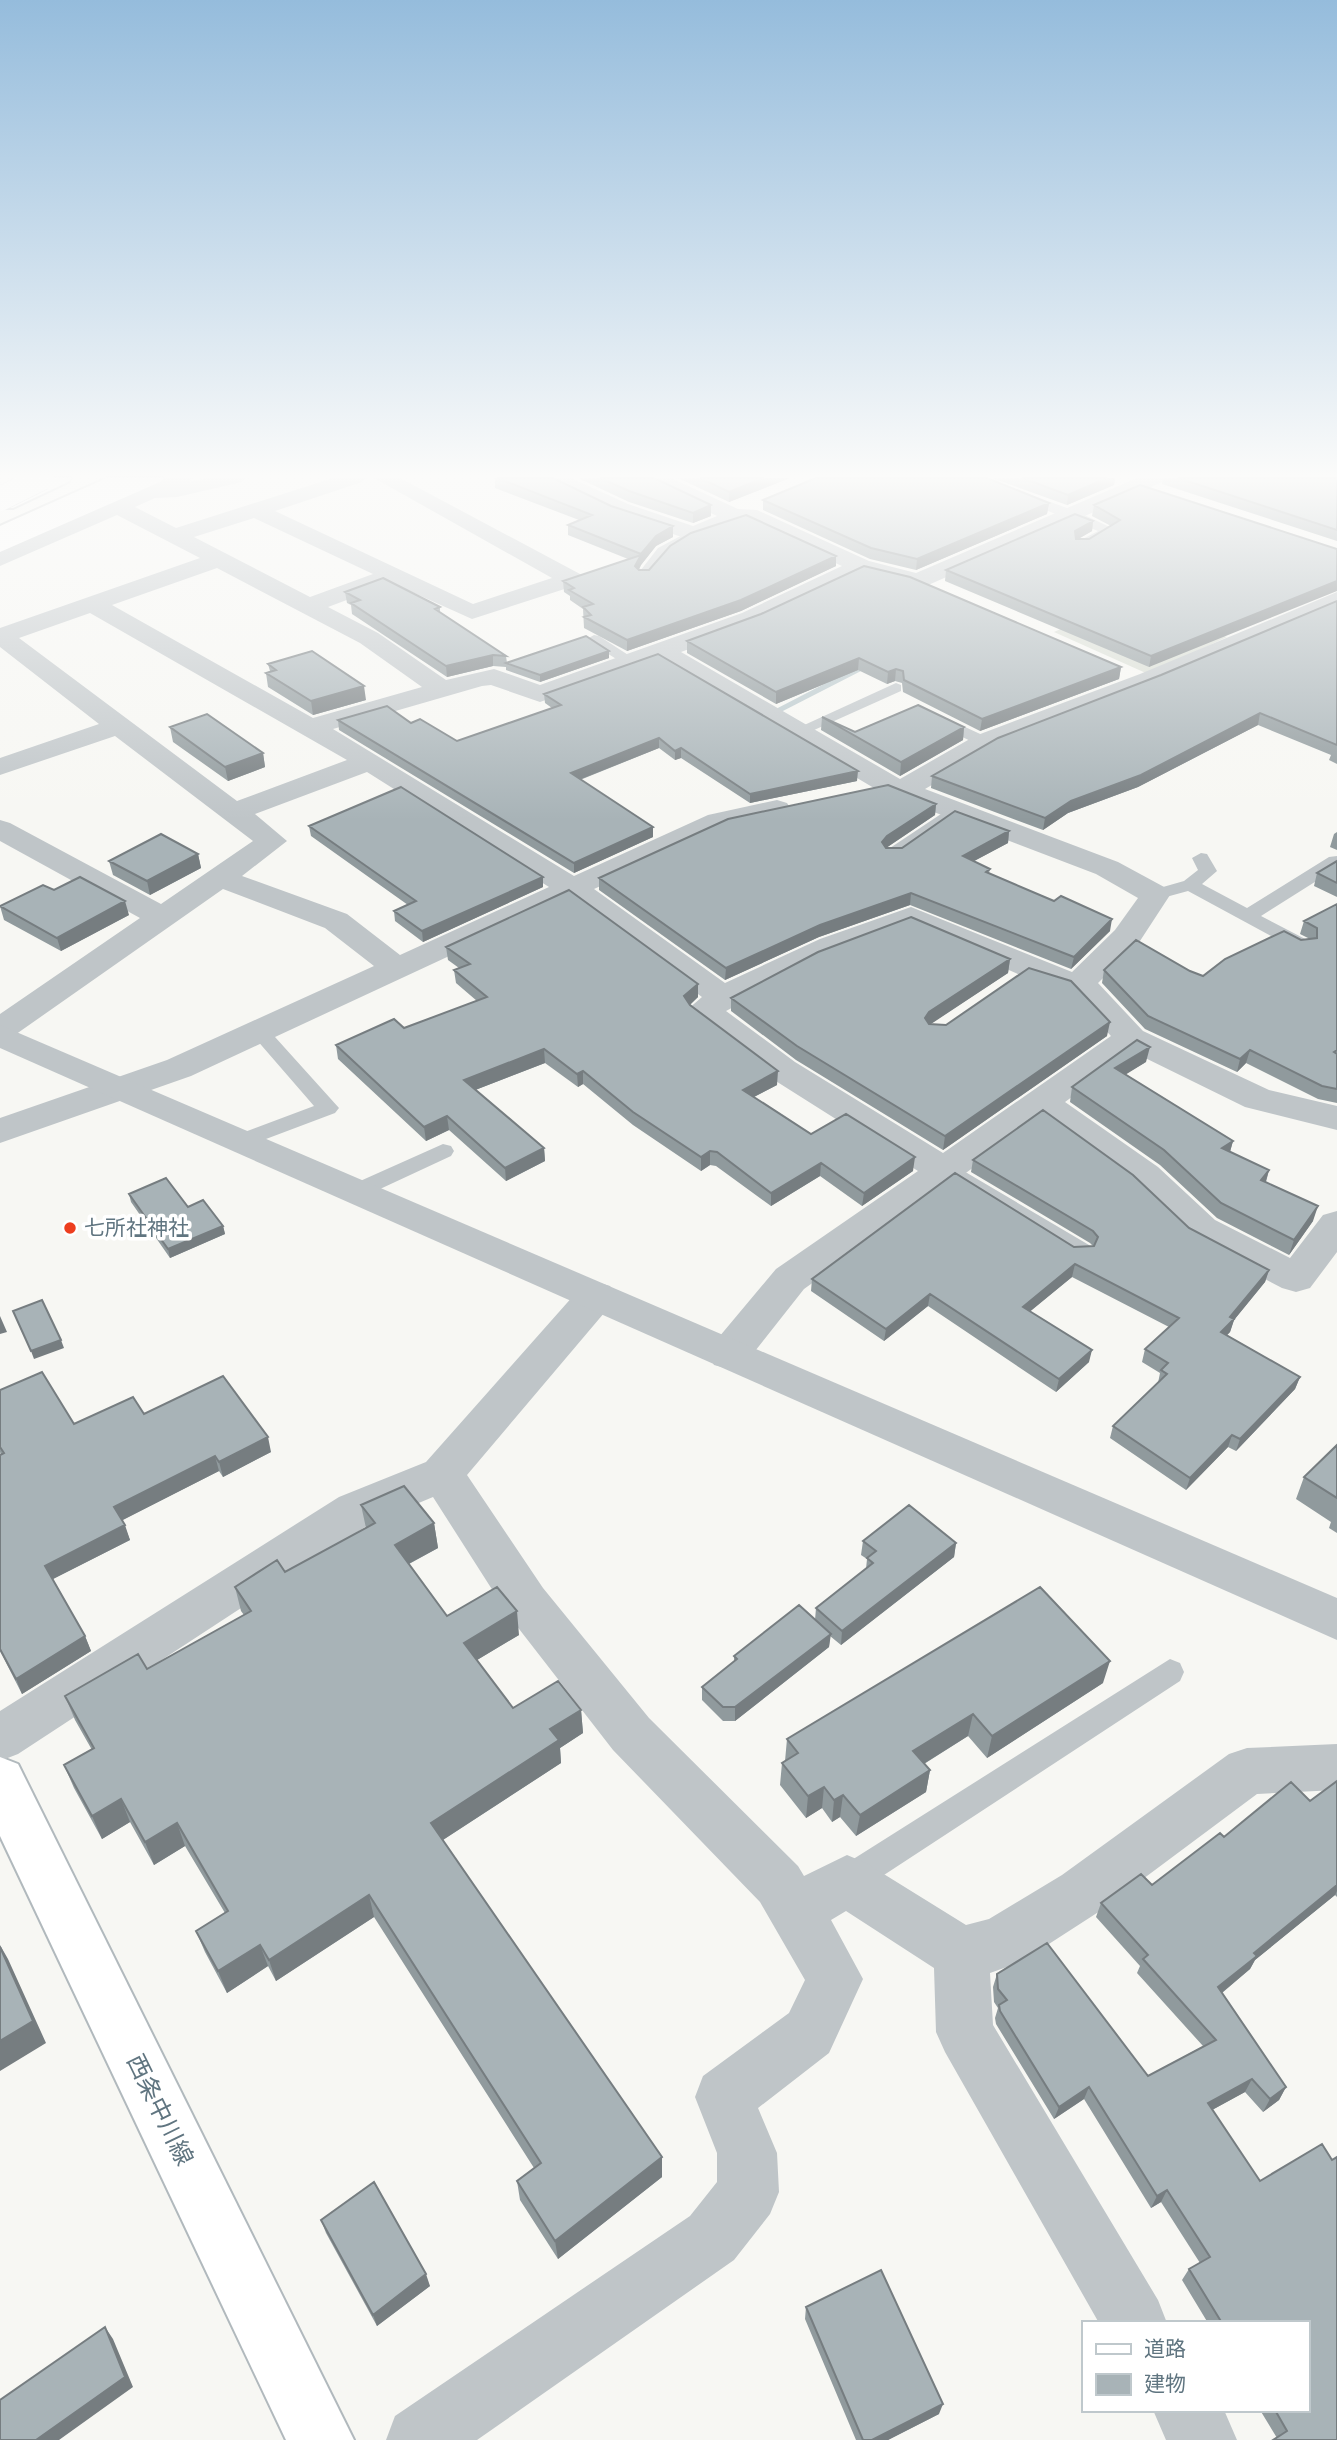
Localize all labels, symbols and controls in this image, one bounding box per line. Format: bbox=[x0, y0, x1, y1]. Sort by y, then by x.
place label: 七所社神社 bbox=[84, 1214, 189, 1240]
marker: 七所社神社 bbox=[62, 1220, 78, 1236]
street label: 西条中川線 bbox=[121, 2049, 201, 2170]
legend bbox=[1082, 2321, 1309, 2412]
text: 道路 bbox=[1144, 2335, 1186, 2361]
text: 建物 bbox=[1144, 2370, 1186, 2396]

